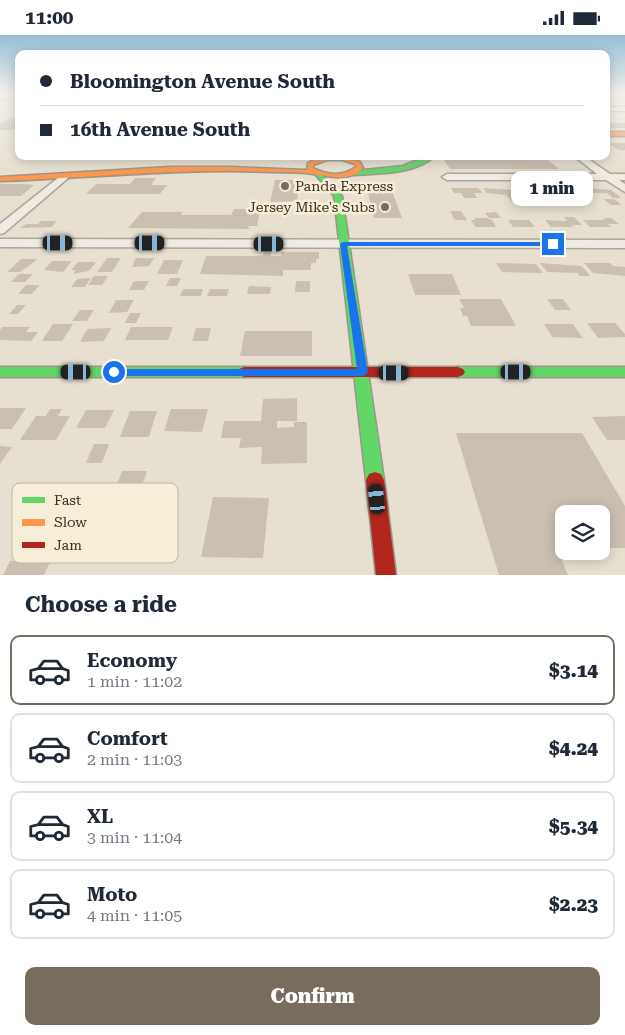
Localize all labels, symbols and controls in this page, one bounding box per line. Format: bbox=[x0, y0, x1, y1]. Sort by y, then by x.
text: 11:00 bbox=[25, 6, 74, 29]
text: Bloomington Avenue South bbox=[70, 70, 335, 93]
text: 16th Avenue South bbox=[70, 118, 250, 141]
callout: 1 min bbox=[512, 171, 594, 207]
place label: Panda Express bbox=[295, 178, 393, 194]
text: 1 min bbox=[530, 179, 574, 198]
marker: Panda Express bbox=[279, 180, 291, 192]
place label: Jersey Mike's Subs bbox=[248, 199, 375, 215]
marker: Jersey Mike's Subs bbox=[379, 201, 391, 213]
route end bbox=[542, 233, 564, 255]
car bbox=[43, 236, 73, 251]
car bbox=[135, 236, 165, 251]
car bbox=[254, 237, 284, 252]
route start bbox=[103, 361, 125, 383]
car bbox=[61, 365, 91, 380]
car bbox=[501, 365, 531, 380]
car bbox=[379, 366, 409, 381]
legend bbox=[12, 483, 178, 563]
car bbox=[367, 483, 386, 515]
text: Fast bbox=[54, 492, 81, 508]
map controls bbox=[555, 505, 610, 560]
button: layers bbox=[555, 505, 610, 560]
text: Slow bbox=[54, 514, 87, 530]
text: Jam bbox=[54, 537, 82, 553]
text: Choose a ride bbox=[25, 592, 177, 617]
icon: car bbox=[27, 648, 72, 693]
text: Economy bbox=[87, 649, 177, 672]
text: $3.14 bbox=[549, 659, 598, 682]
text: 1 min · 11:02 bbox=[87, 672, 182, 691]
icon: car bbox=[27, 726, 72, 771]
text: Comfort bbox=[87, 727, 168, 750]
text: $4.24 bbox=[549, 737, 598, 760]
text: 2 min · 11:03 bbox=[87, 750, 182, 769]
icon: car bbox=[27, 804, 72, 849]
text: XL bbox=[87, 805, 113, 828]
text: $5.34 bbox=[549, 815, 598, 838]
text: 3 min · 11:04 bbox=[87, 828, 182, 847]
icon: car bbox=[27, 882, 72, 927]
text: Moto bbox=[87, 883, 137, 906]
text: $2.23 bbox=[549, 893, 598, 916]
text: 4 min · 11:05 bbox=[87, 906, 182, 925]
button: Confirm bbox=[25, 967, 600, 1025]

